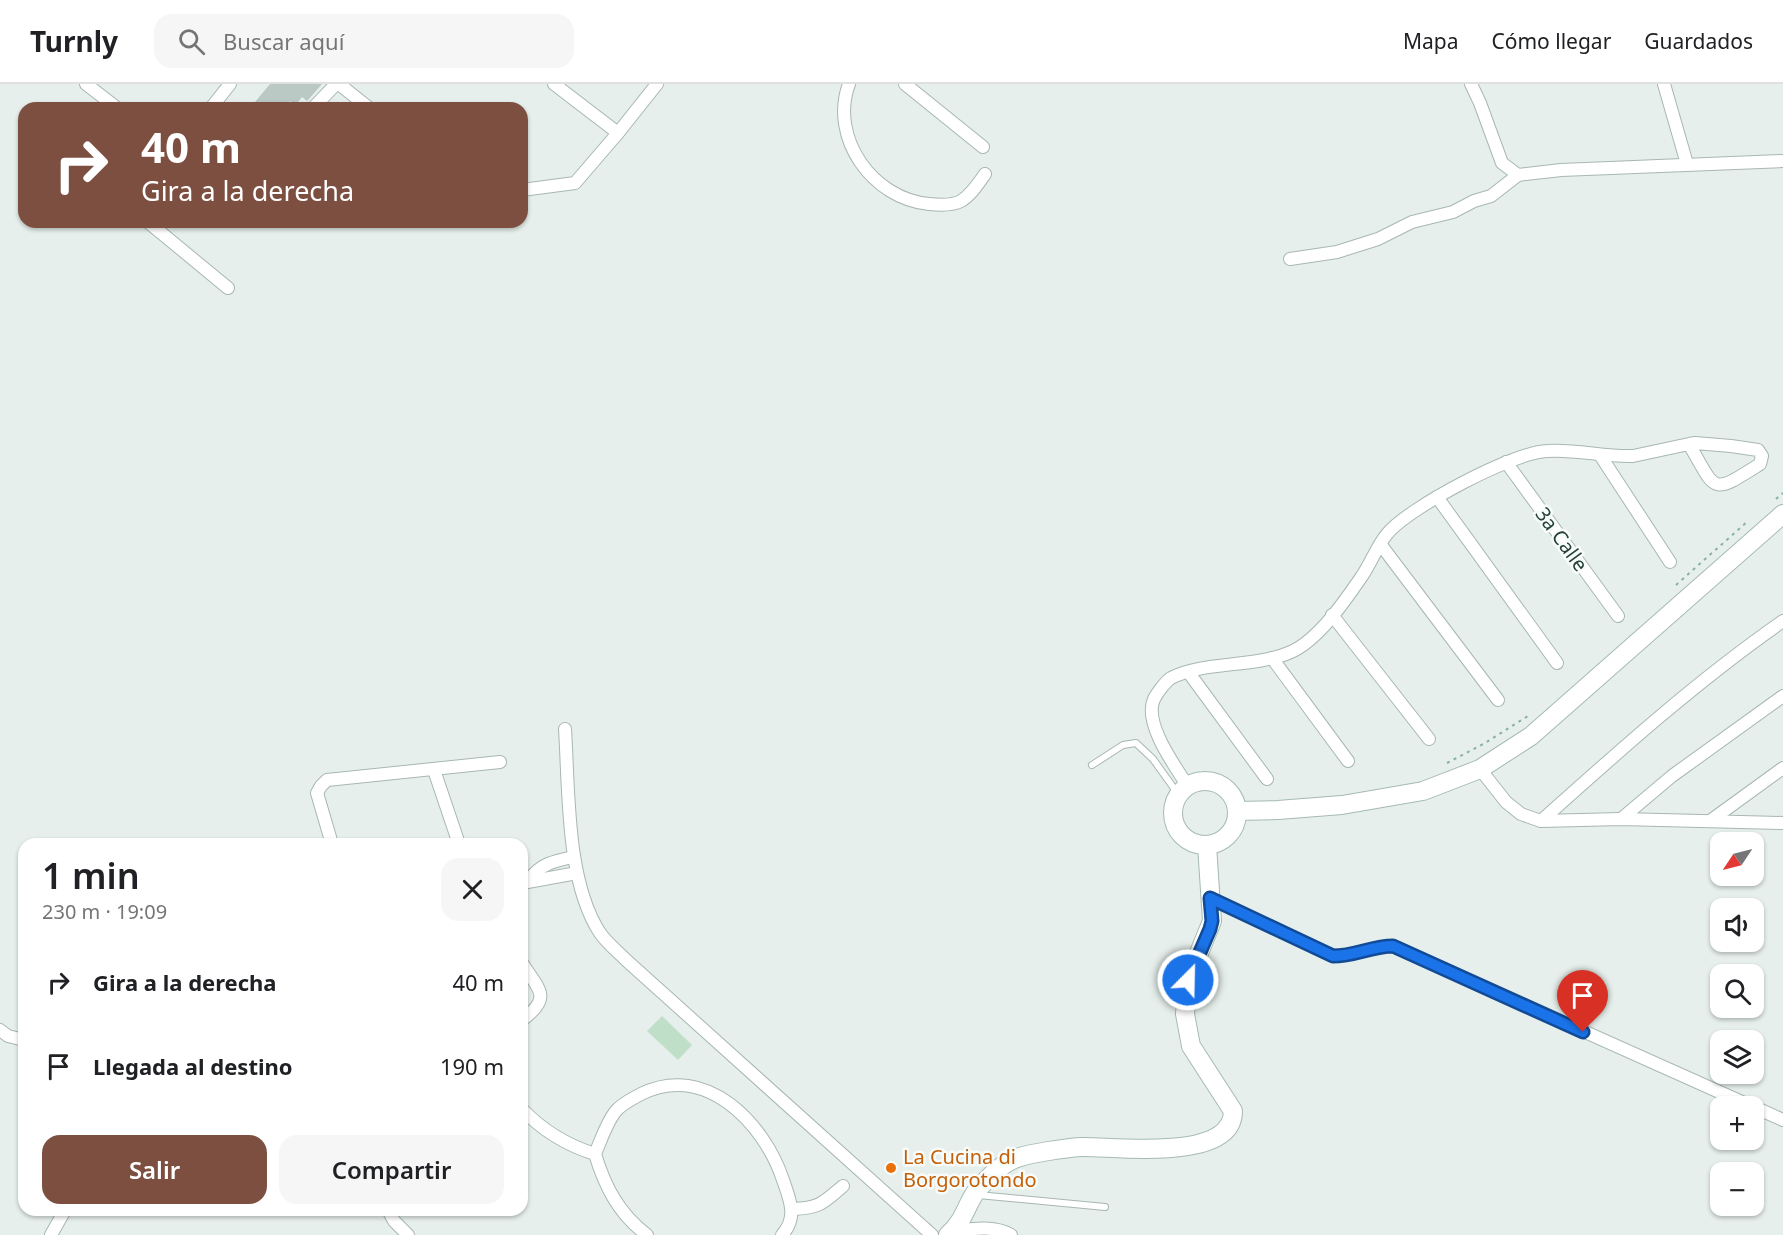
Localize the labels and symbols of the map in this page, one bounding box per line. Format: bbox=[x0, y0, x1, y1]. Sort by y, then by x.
street label: 3a Calle bbox=[1530, 501, 1594, 577]
north arrow bbox=[1710, 832, 1764, 886]
position arrow bbox=[1156, 948, 1220, 1012]
pin bbox=[1557, 970, 1608, 1032]
place label: La Cucina di Borgorotondo bbox=[903, 1143, 1037, 1193]
marker: La Cucina di Borgorotondo bbox=[884, 1161, 898, 1175]

